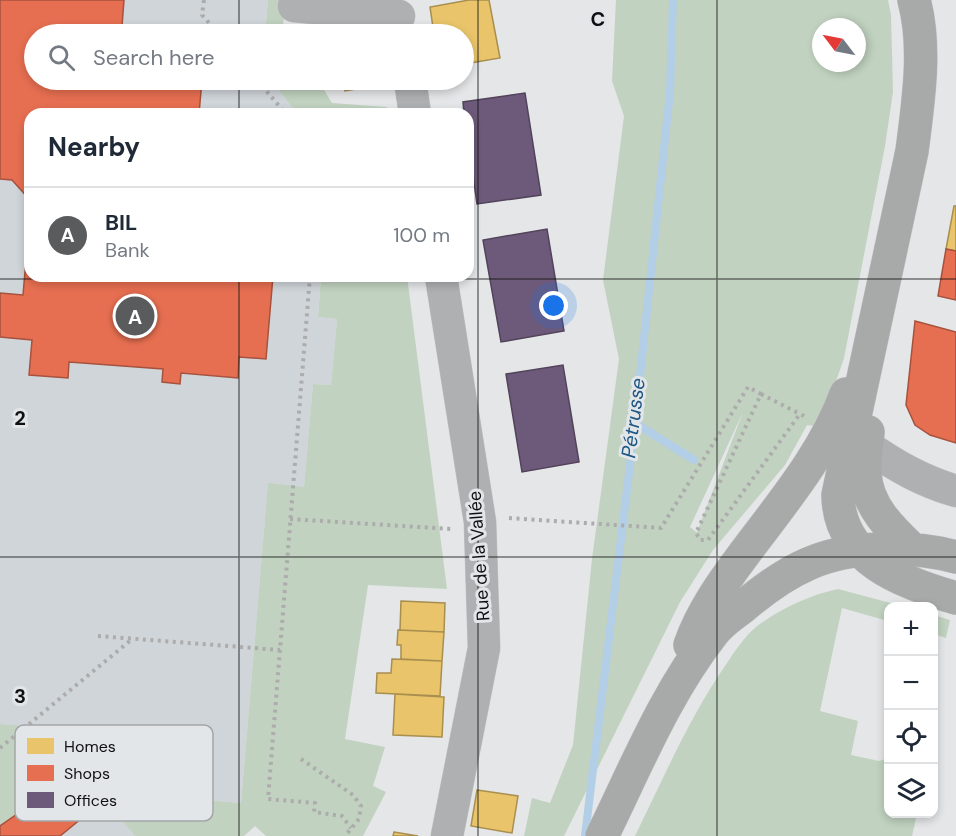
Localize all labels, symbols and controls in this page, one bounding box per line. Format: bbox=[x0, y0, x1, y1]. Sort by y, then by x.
text: C bbox=[591, 6, 605, 32]
north arrow bbox=[812, 18, 866, 72]
search box bbox=[24, 24, 474, 90]
icon: search bbox=[45, 41, 78, 74]
text: Search here bbox=[93, 43, 214, 72]
text: Nearby bbox=[48, 130, 140, 164]
text: BIL bbox=[105, 208, 137, 237]
text: A bbox=[60, 222, 75, 248]
text: 100 m bbox=[393, 222, 450, 248]
text: Bank bbox=[105, 237, 150, 263]
your location bbox=[539, 291, 568, 320]
pin: A bbox=[116, 294, 154, 338]
water label: Pétrusse bbox=[615, 376, 651, 460]
text: 2 bbox=[14, 405, 26, 431]
street label: Rue de la Vallée bbox=[462, 490, 496, 622]
map controls bbox=[884, 602, 938, 818]
button: + bbox=[884, 602, 938, 656]
button: − bbox=[884, 656, 938, 710]
text: 3 bbox=[14, 683, 26, 709]
button: locate bbox=[884, 710, 938, 764]
legend bbox=[15, 725, 213, 821]
text: Homes bbox=[64, 736, 116, 757]
text: Shops bbox=[64, 763, 110, 784]
button: layers bbox=[884, 764, 938, 818]
text: Offices bbox=[64, 790, 117, 811]

